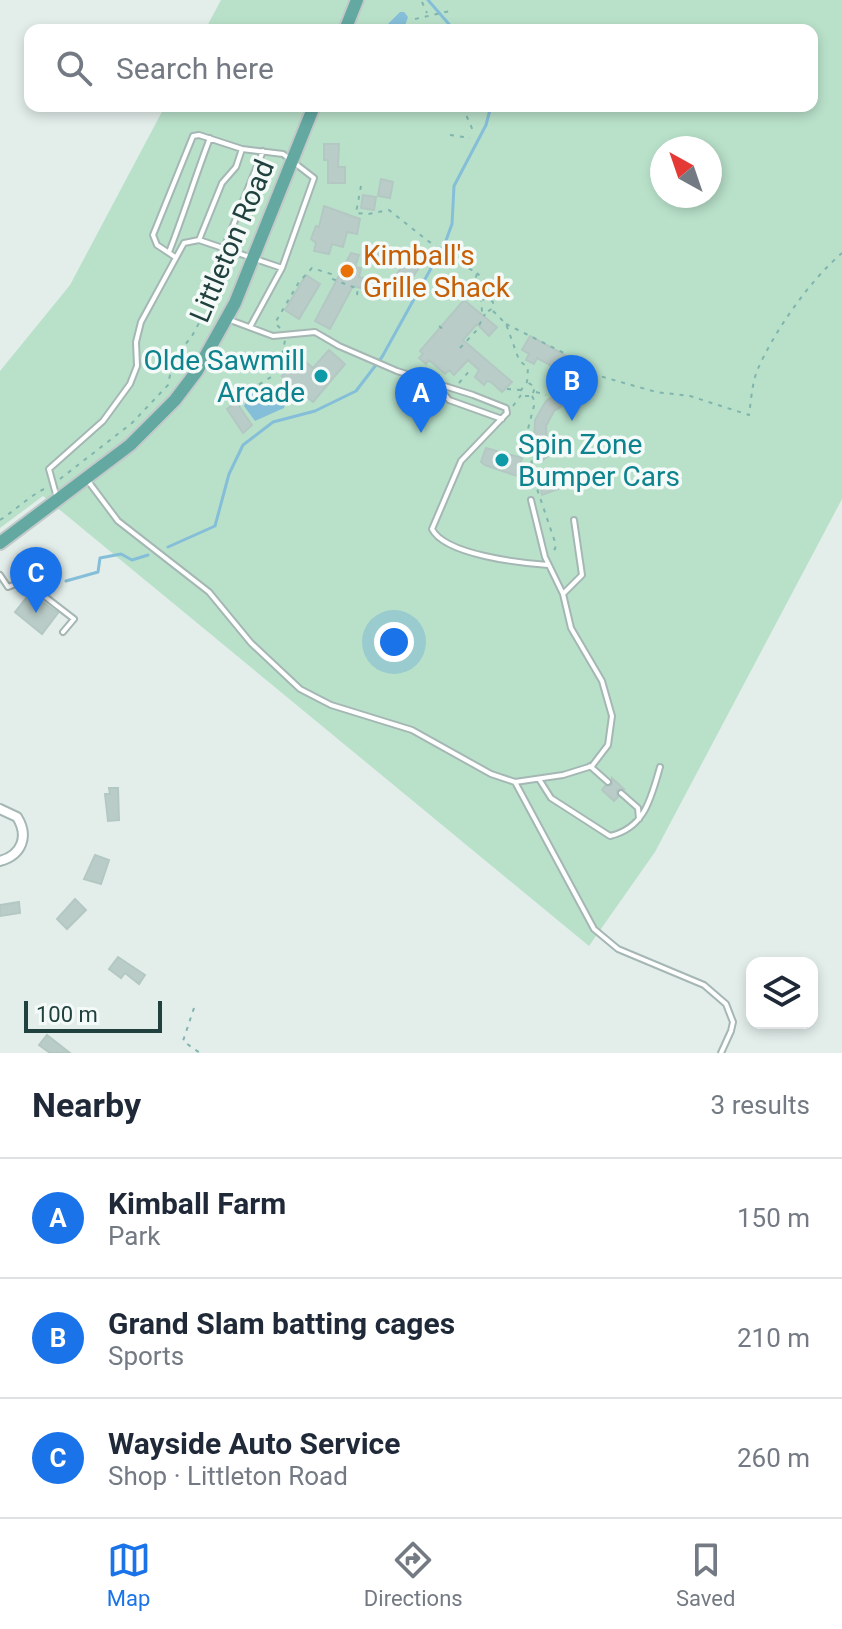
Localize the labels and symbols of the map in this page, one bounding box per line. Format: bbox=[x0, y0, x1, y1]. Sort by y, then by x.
north arrow bbox=[650, 136, 722, 208]
street label: Littleton Road bbox=[183, 155, 281, 327]
place label: Kimball's Grille Shack bbox=[363, 239, 511, 304]
marker: Kimball's Grille Shack bbox=[338, 262, 356, 280]
place label: Olde Sawmill Arcade bbox=[143, 344, 305, 409]
pin: B bbox=[546, 355, 598, 421]
marker: Olde Sawmill Arcade bbox=[312, 367, 330, 385]
pin: A bbox=[395, 367, 447, 433]
place label: Spin Zone Bumper Cars bbox=[518, 428, 680, 493]
marker: Spin Zone Bumper Cars bbox=[493, 451, 511, 469]
pin: C bbox=[10, 547, 62, 613]
your location bbox=[374, 622, 414, 662]
scale bar bbox=[24, 997, 162, 1033]

